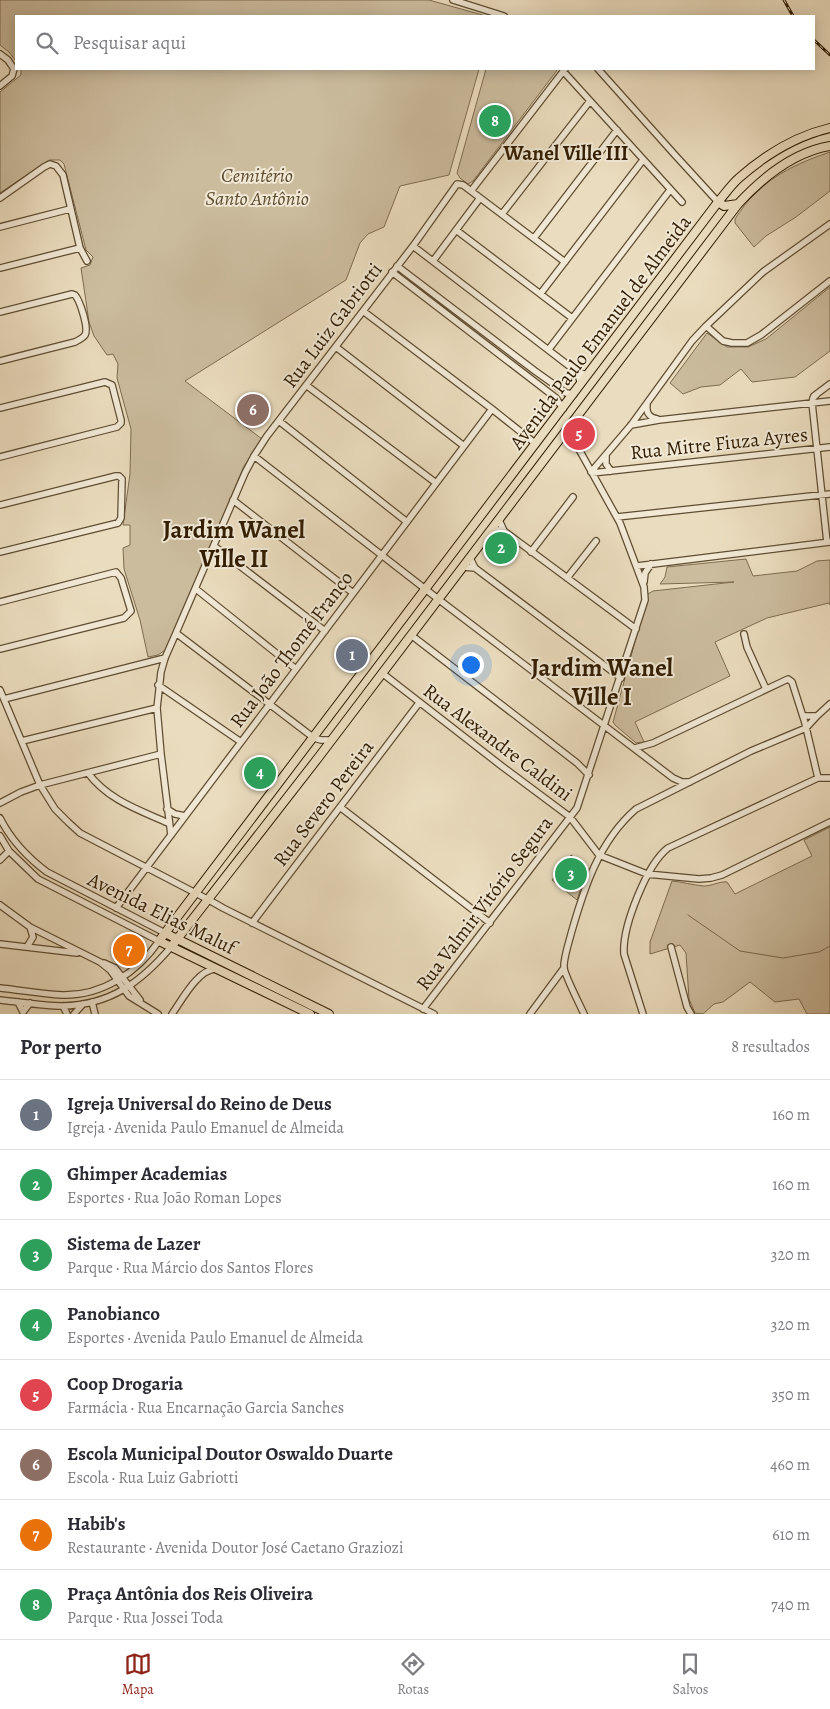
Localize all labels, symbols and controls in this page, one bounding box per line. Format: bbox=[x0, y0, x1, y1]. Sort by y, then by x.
search box bbox=[15, 15, 815, 70]
icon: search bbox=[33, 29, 61, 57]
text: Pesquisar aqui bbox=[73, 30, 186, 56]
pin: 8 bbox=[479, 102, 511, 140]
district label: Wanel Ville III bbox=[502, 139, 629, 167]
park label: Cemitério Santo Antônio bbox=[205, 162, 309, 212]
street label: Avenida Paulo Emanuel de Almeida bbox=[503, 209, 698, 456]
street label: Rua Luiz Gabriotti bbox=[276, 257, 388, 393]
pin: 6 bbox=[237, 391, 269, 429]
pin: 5 bbox=[563, 415, 595, 453]
street label: Rua Mitre Fiuza Ayres bbox=[629, 421, 809, 466]
district label: Jardim Wanel Ville II bbox=[163, 513, 306, 576]
pin: 2 bbox=[485, 529, 517, 567]
street label: Rua João Thomé Franco bbox=[224, 565, 359, 733]
pin: 1 bbox=[336, 636, 368, 674]
district label: Jardim Wanel Ville I bbox=[531, 651, 674, 714]
your location bbox=[458, 652, 484, 678]
street label: Rua Alexandre Caldini bbox=[417, 677, 578, 808]
street label: Rua Severo Pereira bbox=[267, 734, 380, 872]
pin: 4 bbox=[244, 754, 276, 792]
street label: Rua Valmir Vitório Segura bbox=[410, 810, 559, 996]
pin: 3 bbox=[555, 855, 587, 893]
street label: Avenida Elias Maluf bbox=[82, 865, 243, 962]
pin: 7 bbox=[113, 931, 145, 969]
text: Por perto bbox=[20, 1033, 102, 1061]
text: 8 resultados bbox=[731, 1036, 810, 1058]
text: Igreja Universal do Reino de Deus bbox=[67, 1091, 332, 1117]
text: 1 bbox=[33, 1104, 39, 1126]
text: 160 m bbox=[772, 1104, 810, 1126]
text: Igreja · Avenida Paulo Emanuel de Almeida bbox=[67, 1117, 344, 1139]
text: Ghimper Academias bbox=[67, 1161, 227, 1187]
text: 2 bbox=[32, 1174, 40, 1196]
text: 160 m bbox=[772, 1174, 810, 1196]
text: Esportes · Rua João Roman Lopes bbox=[67, 1187, 282, 1209]
text: Sistema de Lazer bbox=[67, 1231, 201, 1257]
text: 3 bbox=[33, 1244, 39, 1266]
text: 320 m bbox=[771, 1244, 810, 1266]
text: Parque · Rua Márcio dos Santos Flores bbox=[67, 1257, 313, 1279]
text: Panobianco bbox=[67, 1301, 160, 1327]
text: 4 bbox=[32, 1314, 40, 1336]
text: 320 m bbox=[771, 1314, 810, 1336]
text: Esportes · Avenida Paulo Emanuel de Almeida bbox=[67, 1327, 363, 1349]
text: Coop Drogaria bbox=[67, 1371, 183, 1397]
text: 5 bbox=[33, 1384, 39, 1406]
text: 350 m bbox=[771, 1384, 810, 1406]
text: Farmácia · Rua Encarnação Garcia Sanches bbox=[67, 1397, 344, 1419]
text: Escola Municipal Doutor Oswaldo Duarte bbox=[67, 1441, 393, 1467]
text: 6 bbox=[32, 1454, 40, 1476]
text: 460 m bbox=[770, 1454, 810, 1476]
text: Escola · Rua Luiz Gabriotti bbox=[67, 1467, 238, 1489]
text: Habib's bbox=[67, 1511, 125, 1537]
text: 7 bbox=[33, 1524, 39, 1546]
text: 610 m bbox=[772, 1524, 810, 1546]
text: Restaurante · Avenida Doutor José Caetano Graziozi bbox=[67, 1537, 404, 1559]
text: Praça Antônia dos Reis Oliveira bbox=[67, 1581, 313, 1607]
text: 8 bbox=[32, 1594, 40, 1616]
text: 740 m bbox=[771, 1594, 810, 1616]
text: Parque · Rua Jossei Toda bbox=[67, 1607, 223, 1629]
tab: Mapa bbox=[122, 1650, 154, 1699]
tab: Rotas bbox=[397, 1650, 429, 1699]
tab: Salvos bbox=[673, 1650, 708, 1699]

